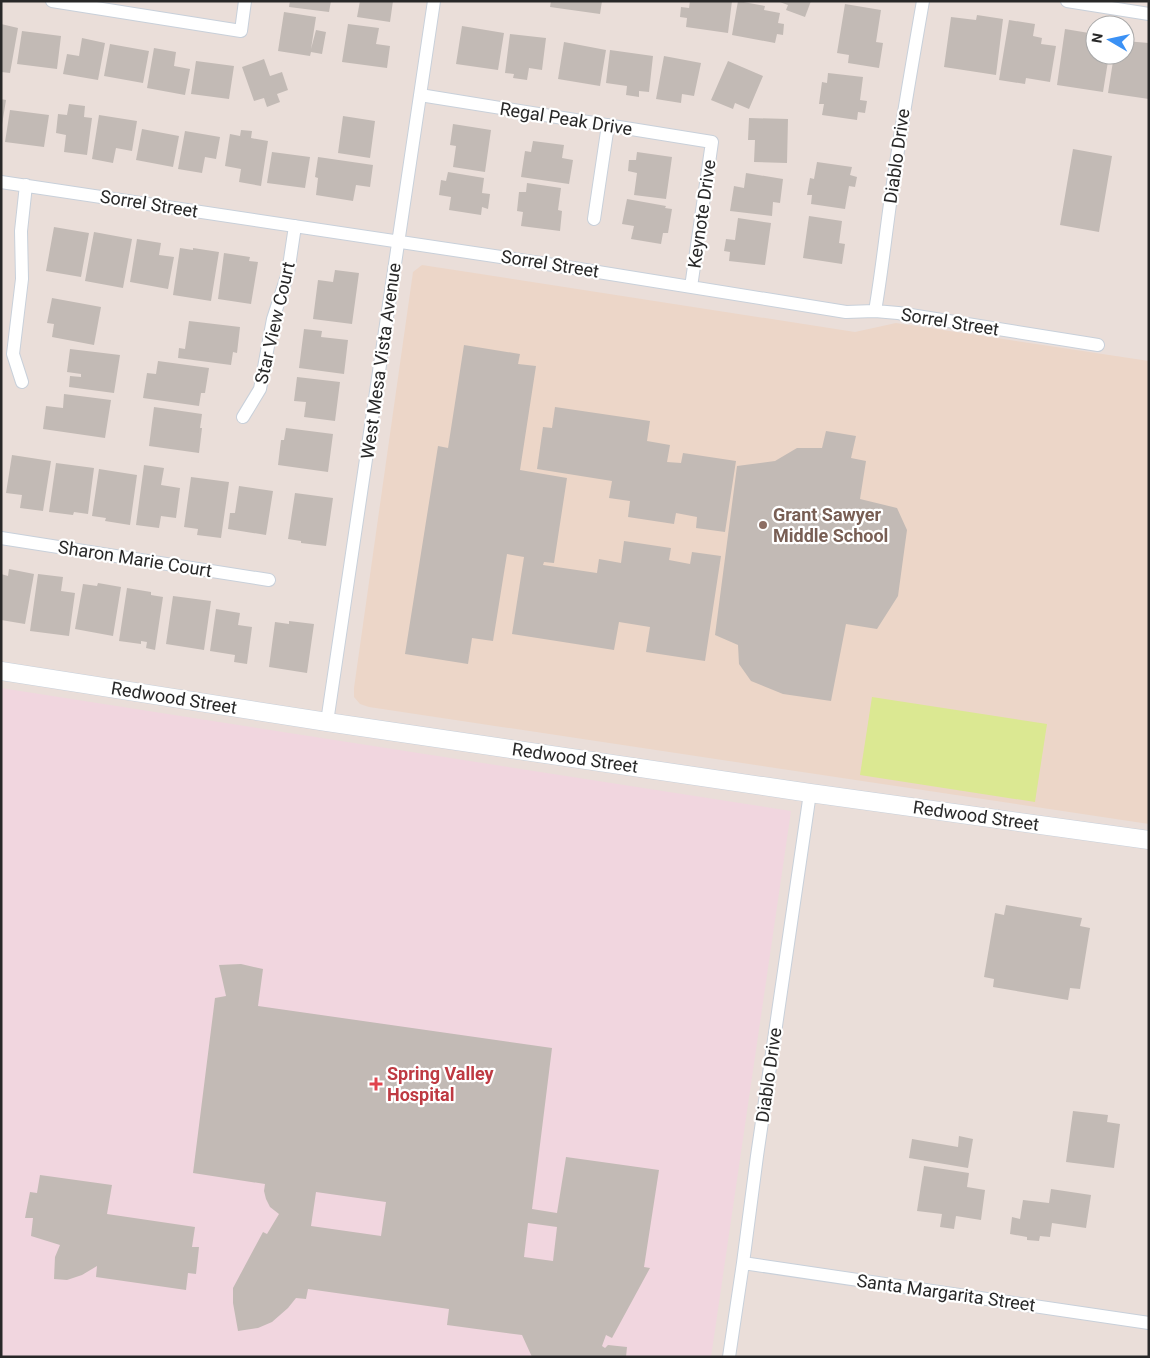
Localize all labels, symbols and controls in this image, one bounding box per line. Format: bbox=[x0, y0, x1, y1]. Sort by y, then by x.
north arrow bbox=[1085, 15, 1135, 65]
text: N bbox=[1088, 32, 1106, 44]
street label: Regal Peak Drive bbox=[498, 98, 634, 139]
street label: Diablo Drive bbox=[879, 107, 914, 205]
street label: Keynote Drive bbox=[683, 158, 720, 270]
street label: Sorrel Street bbox=[99, 185, 200, 222]
street label: Sorrel Street bbox=[500, 245, 601, 282]
street label: Star View Court bbox=[250, 260, 299, 386]
street label: West Mesa Vista Avenue bbox=[356, 262, 405, 460]
street label: Sorrel Street bbox=[900, 303, 1001, 340]
place label: Grant Sawyer Middle School bbox=[773, 504, 888, 546]
marker: Grant Sawyer Middle School bbox=[757, 519, 769, 531]
street label: Sharon Marie Court bbox=[57, 536, 214, 581]
street label: Redwood Street bbox=[110, 677, 239, 718]
street label: Redwood Street bbox=[511, 738, 639, 777]
street label: Redwood Street bbox=[912, 796, 1040, 835]
street label: Diablo Drive bbox=[751, 1026, 786, 1124]
place label: Spring Valley Hospital bbox=[387, 1063, 495, 1105]
marker: Spring Valley Hospital bbox=[369, 1077, 383, 1091]
street label: Santa Margarita Street bbox=[855, 1270, 1037, 1315]

